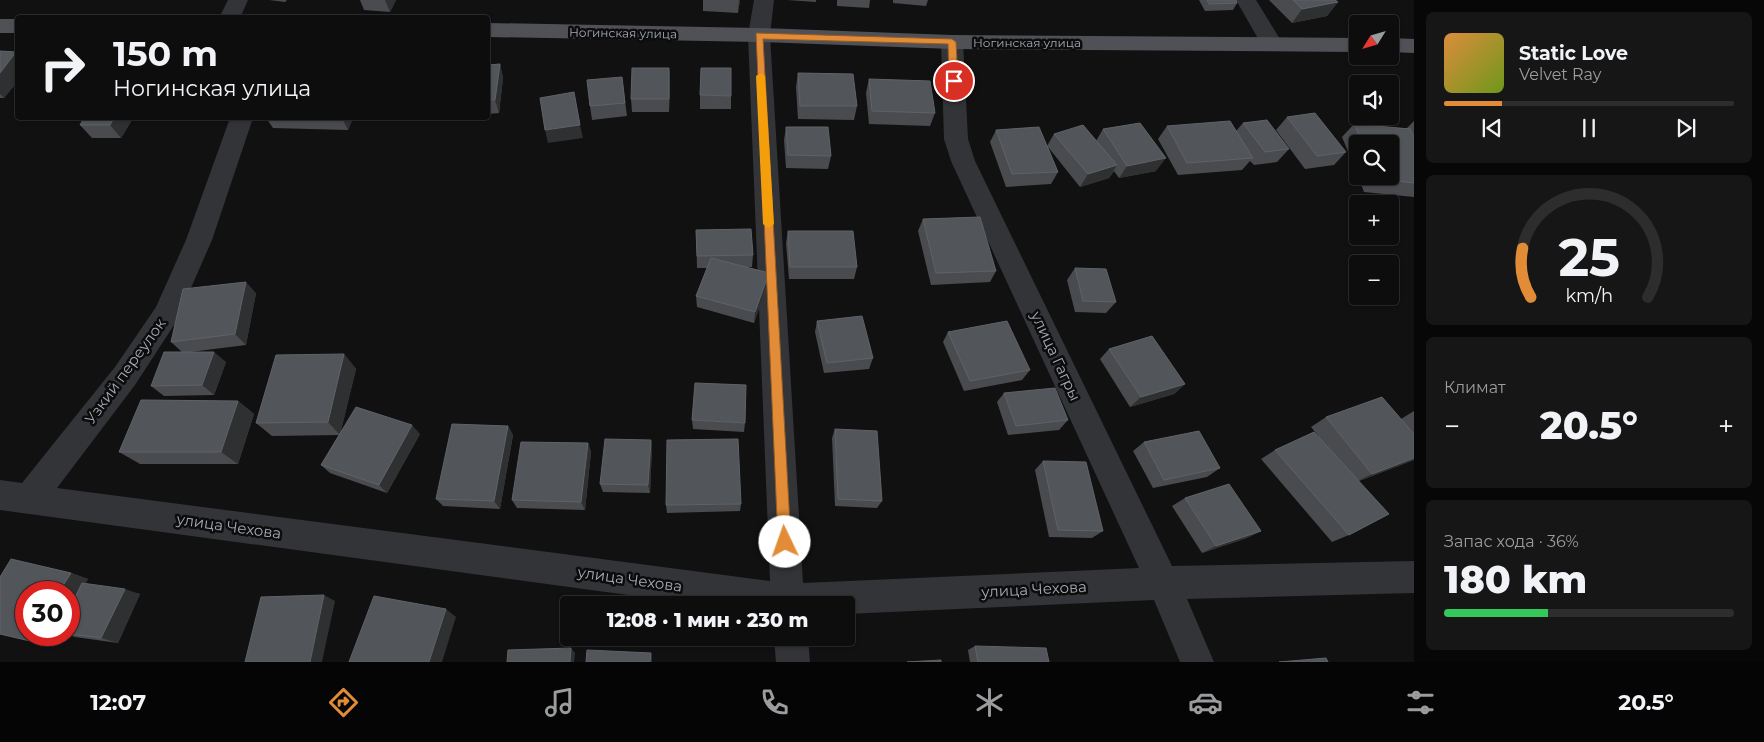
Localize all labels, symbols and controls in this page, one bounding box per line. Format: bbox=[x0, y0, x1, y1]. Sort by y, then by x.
north arrow bbox=[1349, 15, 1399, 65]
map controls bbox=[1349, 15, 1399, 305]
street label: Ногинская улица bbox=[569, 25, 677, 41]
text: 150 m bbox=[113, 32, 218, 75]
icon: right bbox=[30, 35, 95, 100]
street label: Ногинская улица bbox=[973, 35, 1081, 50]
text: Static Love bbox=[1519, 42, 1628, 65]
pin bbox=[933, 60, 975, 102]
text: Velvet Ray bbox=[1519, 65, 1601, 84]
icon: arrive bbox=[940, 67, 968, 95]
text: Ногинская улица bbox=[113, 75, 311, 102]
button: sound bbox=[1349, 75, 1399, 125]
icon: previous bbox=[1478, 114, 1506, 142]
icon: pause bbox=[1575, 114, 1603, 142]
icon: next bbox=[1672, 114, 1700, 142]
button: search bbox=[1349, 135, 1399, 185]
button: + bbox=[1349, 195, 1399, 245]
text: 25 bbox=[1558, 226, 1620, 289]
button: − bbox=[1349, 255, 1399, 305]
text: km/h bbox=[1565, 285, 1613, 306]
street label: улица Гагры bbox=[1027, 307, 1085, 404]
street label: Узкий переулок bbox=[80, 314, 170, 428]
text: Климат bbox=[1444, 378, 1506, 397]
text: 20.5° bbox=[1540, 402, 1638, 449]
text: − bbox=[1444, 409, 1460, 443]
text: + bbox=[1718, 409, 1734, 443]
street label: улица Чехова bbox=[174, 509, 283, 543]
position arrow bbox=[758, 515, 810, 567]
text: Запас хода · 36% bbox=[1444, 532, 1579, 551]
text: 180 km bbox=[1444, 556, 1587, 603]
street label: улица Чехова bbox=[575, 562, 684, 596]
street label: улица Чехова bbox=[980, 577, 1087, 601]
speed limit sign: 30 bbox=[15, 581, 80, 646]
text: 12:08 · 1 мин · 230 m bbox=[607, 609, 808, 632]
icon: directions bbox=[326, 685, 361, 720]
icon: music bbox=[542, 685, 577, 720]
icon: phone bbox=[757, 685, 792, 720]
icon: climate bbox=[972, 685, 1007, 720]
icon: car bbox=[1188, 685, 1223, 720]
icon: filters bbox=[1403, 685, 1438, 720]
text: 12:07 bbox=[90, 689, 146, 716]
text: 20.5° bbox=[1618, 689, 1674, 716]

